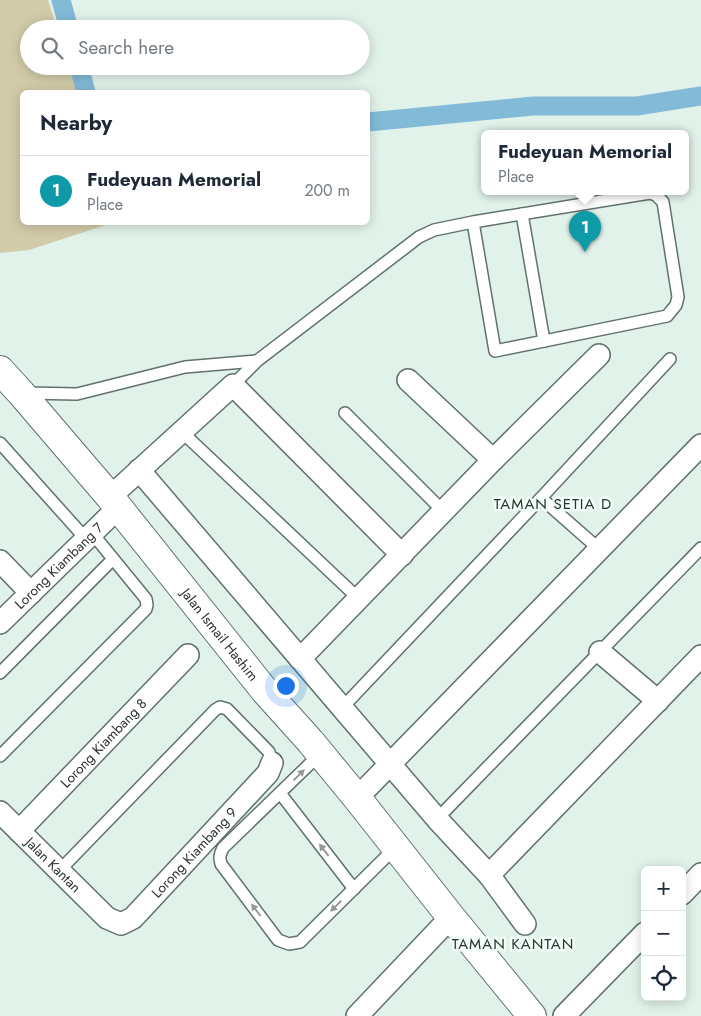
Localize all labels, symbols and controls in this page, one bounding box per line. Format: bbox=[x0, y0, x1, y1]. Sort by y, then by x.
search box bbox=[20, 20, 370, 75]
icon: search bbox=[38, 34, 66, 62]
text: Search here bbox=[78, 34, 174, 61]
text: Nearby bbox=[40, 108, 112, 138]
popup bbox=[481, 130, 689, 195]
text: Fudeyuan Memorial bbox=[498, 138, 672, 165]
text: Place bbox=[498, 165, 534, 188]
text: Fudeyuan Memorial bbox=[87, 166, 261, 193]
text: 1 bbox=[52, 179, 60, 202]
text: 200 m bbox=[304, 179, 350, 202]
text: Place bbox=[87, 193, 123, 216]
pin: 1 bbox=[569, 211, 601, 252]
district label: TAMAN SETIA D bbox=[494, 493, 612, 515]
street label: Lorong Kiambang 7 bbox=[10, 517, 108, 614]
street label: Jalan Ismail Hashim bbox=[175, 582, 263, 685]
your location bbox=[273, 673, 299, 699]
street label: Lorong Kiambang 8 bbox=[56, 694, 151, 792]
one-way arrow bbox=[292, 769, 304, 781]
street label: Lorong Kiambang 9 bbox=[147, 803, 241, 902]
street label: Jalan Kantan bbox=[20, 831, 86, 897]
one-way arrow bbox=[319, 844, 330, 857]
map controls bbox=[641, 866, 686, 1001]
button: + bbox=[641, 866, 686, 911]
one-way arrow bbox=[331, 900, 343, 912]
one-way arrow bbox=[251, 903, 261, 917]
button: − bbox=[641, 911, 686, 956]
district label: TAMAN KANTAN bbox=[452, 933, 574, 955]
button: locate bbox=[641, 956, 686, 1001]

